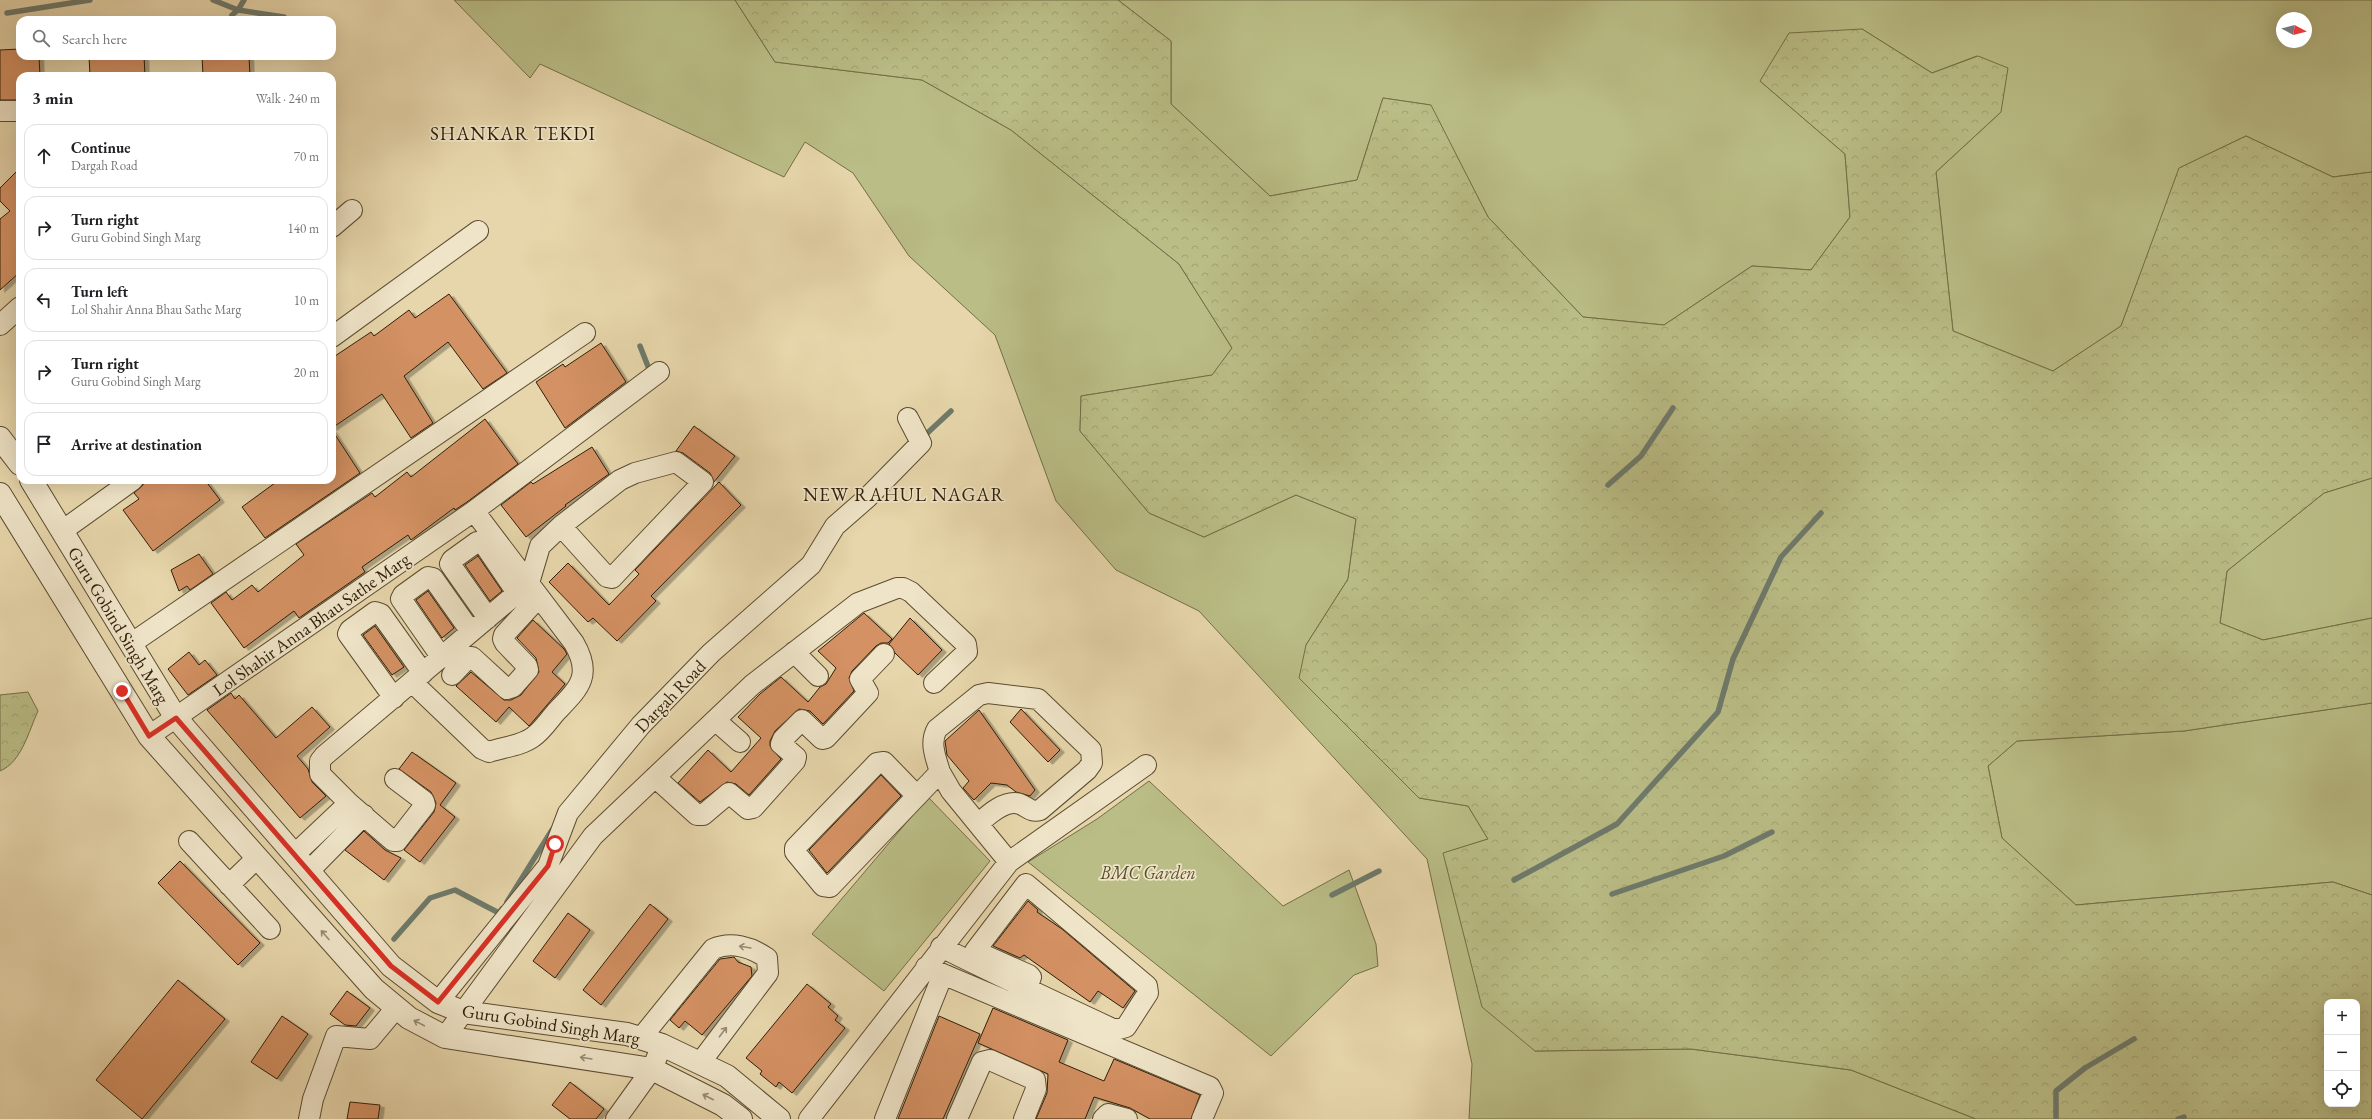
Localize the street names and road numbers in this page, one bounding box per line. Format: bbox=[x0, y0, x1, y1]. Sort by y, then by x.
street label: Guru Gobind Singh Marg bbox=[63, 542, 175, 708]
street label: Lol Shahir Anna Bhau Sathe Marg bbox=[208, 547, 414, 701]
street label: Dargah Road bbox=[630, 654, 711, 737]
street label: Guru Gobind Singh Marg bbox=[461, 999, 642, 1049]

